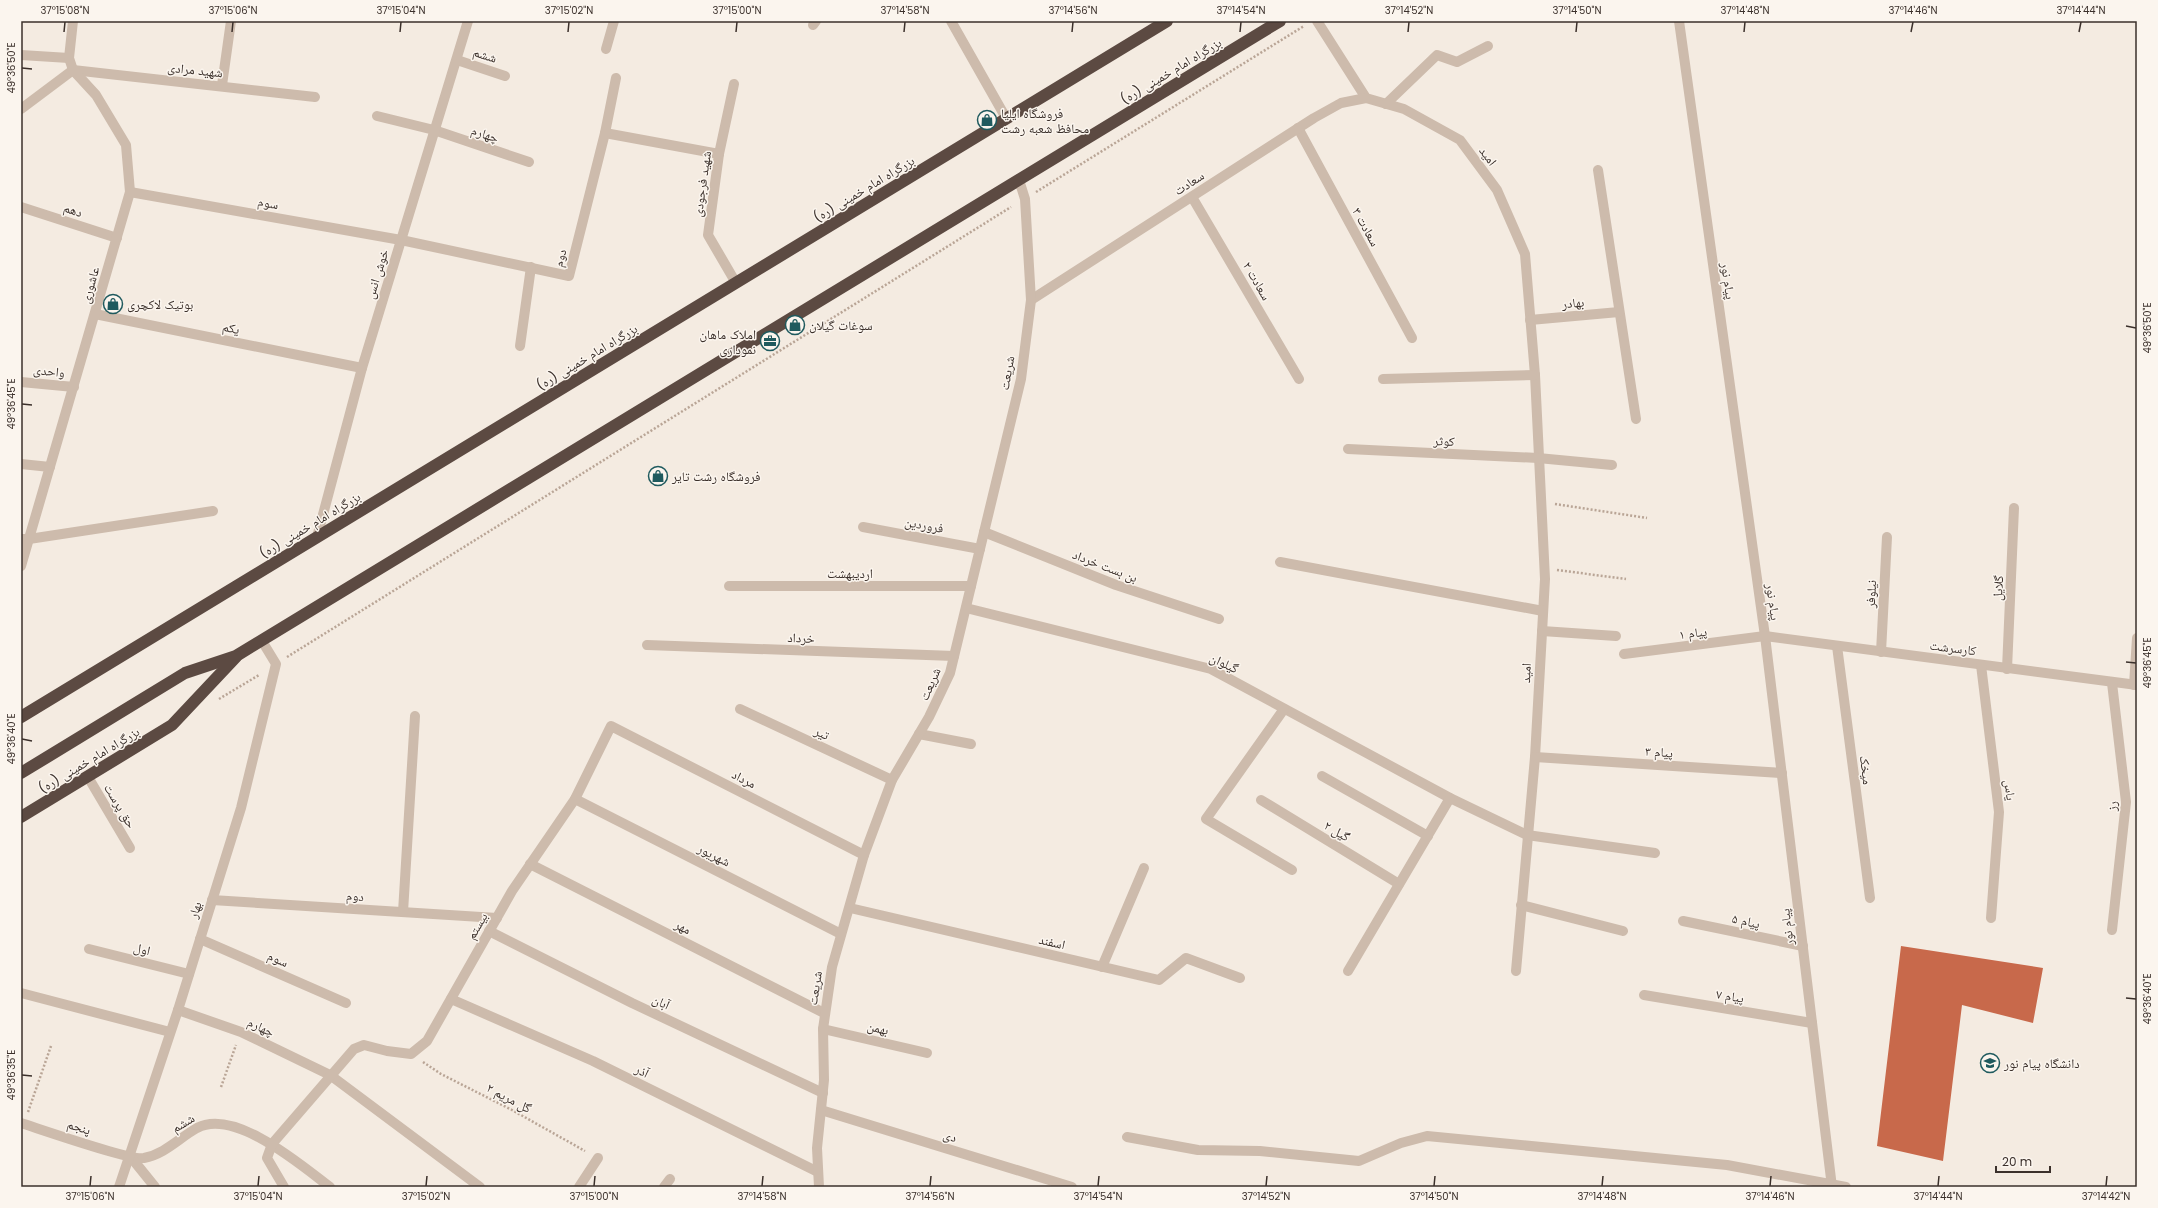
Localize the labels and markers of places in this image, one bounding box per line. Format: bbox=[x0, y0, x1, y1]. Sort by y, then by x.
place label: فروشگاه ایلیا محافظ شعبه رشت bbox=[1001, 104, 1089, 138]
shop icon: فروشگاه ایلیا محافظ شعبه رشت bbox=[976, 109, 998, 131]
shop icon: بوتیک لاکچری bbox=[102, 293, 124, 315]
place label: بوتیک لاکچری bbox=[127, 295, 193, 314]
shop icon: سوغات گیلان bbox=[784, 314, 806, 336]
place label: سوغات گیلان bbox=[809, 316, 873, 335]
place label: املاک ماهان نموداری bbox=[699, 325, 756, 359]
office icon: املاک ماهان نموداری bbox=[759, 330, 781, 352]
shop icon: فروشگاه رشت تاير bbox=[647, 465, 669, 487]
place label: فروشگاه رشت تاير bbox=[671, 467, 761, 486]
school or university icon: دانشگاه پیام نور bbox=[1979, 1052, 2001, 1074]
place label: دانشگاه پیام نور bbox=[2003, 1054, 2080, 1073]

